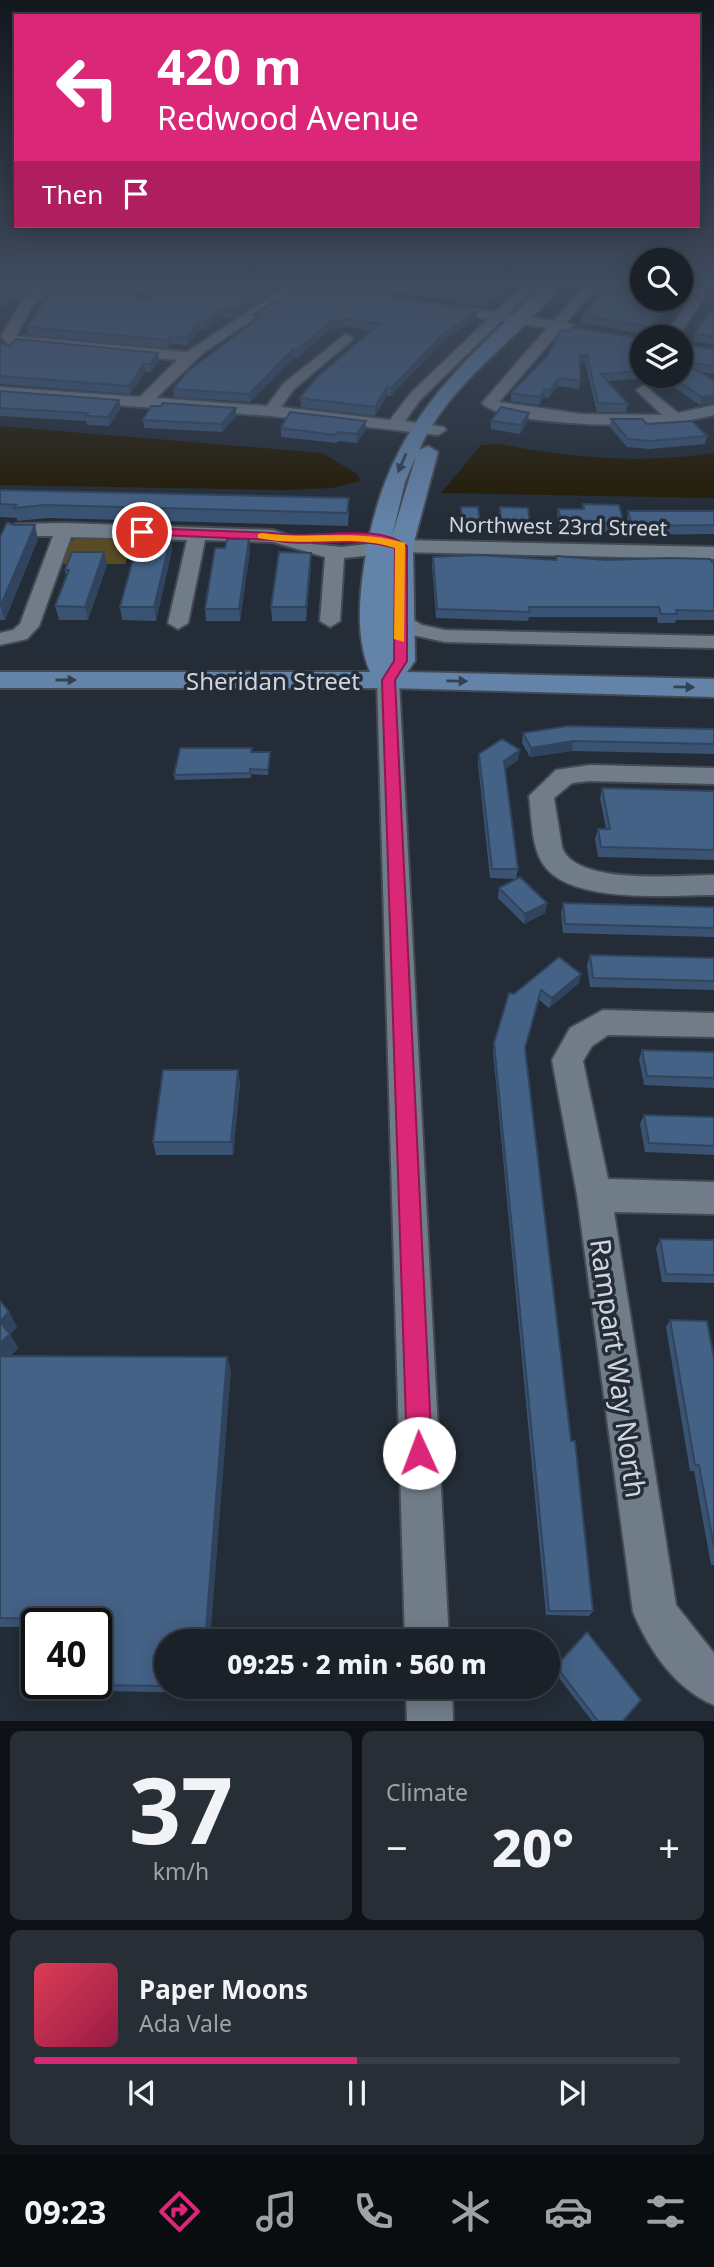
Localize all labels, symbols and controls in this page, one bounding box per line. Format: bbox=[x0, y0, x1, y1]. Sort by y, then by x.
text: 420 m bbox=[157, 33, 302, 99]
icon: left bbox=[42, 42, 133, 133]
text: Redwood Avenue bbox=[157, 96, 419, 139]
icon: arrive bbox=[117, 175, 155, 213]
text: Then bbox=[42, 176, 103, 212]
map controls bbox=[630, 248, 693, 388]
button: search bbox=[630, 248, 693, 311]
button: layers bbox=[630, 325, 693, 388]
one-way arrow bbox=[396, 453, 407, 474]
pin bbox=[112, 502, 172, 562]
street label: Northwest 23rd Street bbox=[448, 510, 668, 542]
icon: arrive bbox=[123, 513, 161, 551]
street label: Sheridan Street bbox=[186, 664, 360, 697]
one-way arrow bbox=[55, 674, 77, 686]
one-way arrow bbox=[446, 676, 468, 687]
one-way arrow bbox=[673, 681, 695, 693]
street label: Rampart Way North bbox=[582, 1236, 656, 1500]
position arrow bbox=[382, 1416, 456, 1490]
speed limit sign: 40 bbox=[21, 1608, 112, 1699]
text: 09:25 · 2 min · 560 m bbox=[227, 1646, 487, 1682]
text: 37 bbox=[129, 1747, 233, 1871]
text: Climate bbox=[386, 1776, 468, 1808]
text: 20° bbox=[492, 1811, 574, 1882]
text: − bbox=[386, 1821, 408, 1873]
text: + bbox=[658, 1821, 680, 1873]
text: km/h bbox=[153, 1855, 209, 1887]
text: Paper Moons bbox=[139, 1971, 308, 2007]
text: Ada Vale bbox=[139, 2007, 232, 2039]
icon: previous bbox=[123, 2074, 161, 2112]
icon: pause bbox=[338, 2074, 376, 2112]
icon: next bbox=[553, 2074, 591, 2112]
icon: directions bbox=[155, 2187, 204, 2236]
icon: music bbox=[252, 2187, 301, 2236]
icon: phone bbox=[349, 2187, 398, 2236]
icon: climate bbox=[446, 2187, 495, 2236]
icon: car bbox=[544, 2187, 593, 2236]
icon: filters bbox=[641, 2187, 690, 2236]
text: 09:23 bbox=[24, 2190, 106, 2233]

